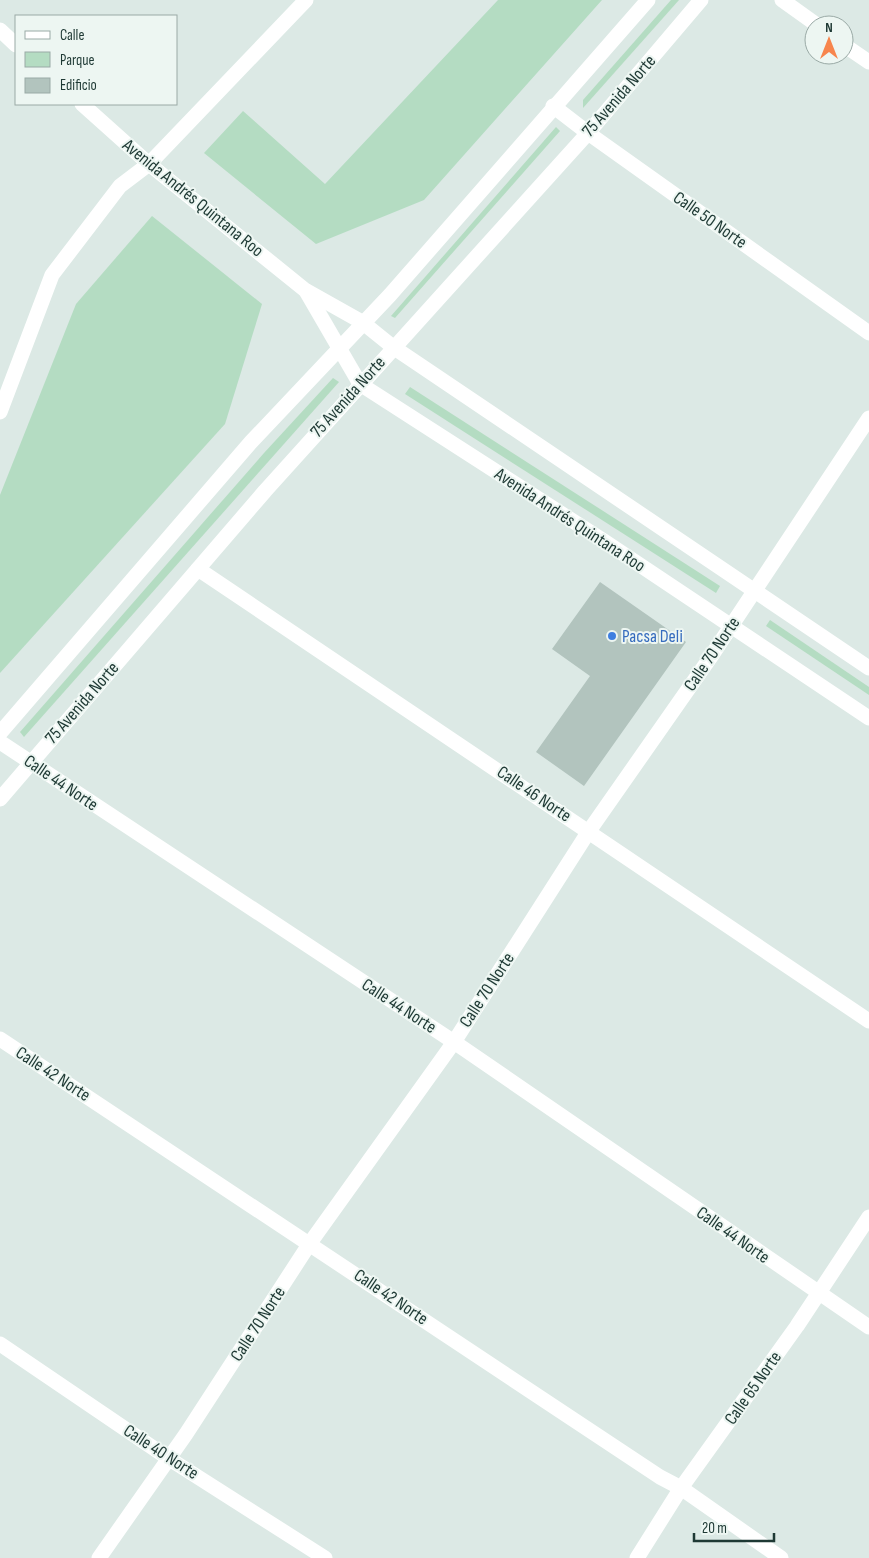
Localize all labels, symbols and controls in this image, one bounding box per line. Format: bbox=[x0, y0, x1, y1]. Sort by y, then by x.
legend bbox=[15, 15, 178, 105]
north arrow bbox=[804, 15, 854, 65]
text: N bbox=[825, 19, 833, 36]
text: Calle bbox=[60, 26, 84, 45]
text: Parque bbox=[60, 51, 95, 70]
street label: 75 Avenida Norte bbox=[578, 51, 660, 141]
text: Edificio bbox=[60, 76, 97, 95]
street label: Avenida Andrés Quintana Roo bbox=[118, 134, 268, 261]
street label: Calle 50 Norte bbox=[669, 187, 751, 253]
street label: 75 Avenida Norte bbox=[306, 352, 390, 442]
street label: Avenida Andrés Quintana Roo bbox=[490, 463, 649, 576]
street label: Calle 70 Norte bbox=[680, 613, 744, 695]
place label: Pacsa Deli bbox=[622, 626, 683, 647]
marker: Pacsa Deli bbox=[606, 630, 618, 642]
street label: 75 Avenida Norte bbox=[41, 658, 123, 748]
street label: Calle 44 Norte bbox=[20, 751, 102, 815]
street label: Calle 46 Norte bbox=[493, 762, 575, 826]
street label: Calle 70 Norte bbox=[455, 949, 519, 1031]
street label: Calle 44 Norte bbox=[358, 974, 440, 1038]
street label: Calle 42 Norte bbox=[12, 1042, 94, 1106]
street label: Calle 44 Norte bbox=[692, 1202, 774, 1268]
street label: Calle 42 Norte bbox=[350, 1265, 432, 1329]
street label: Calle 70 Norte bbox=[226, 1283, 290, 1365]
street label: Calle 65 Norte bbox=[720, 1347, 786, 1429]
street label: Calle 40 Norte bbox=[120, 1420, 202, 1484]
scale bar bbox=[694, 1510, 774, 1542]
text: 20 m bbox=[702, 1519, 727, 1538]

